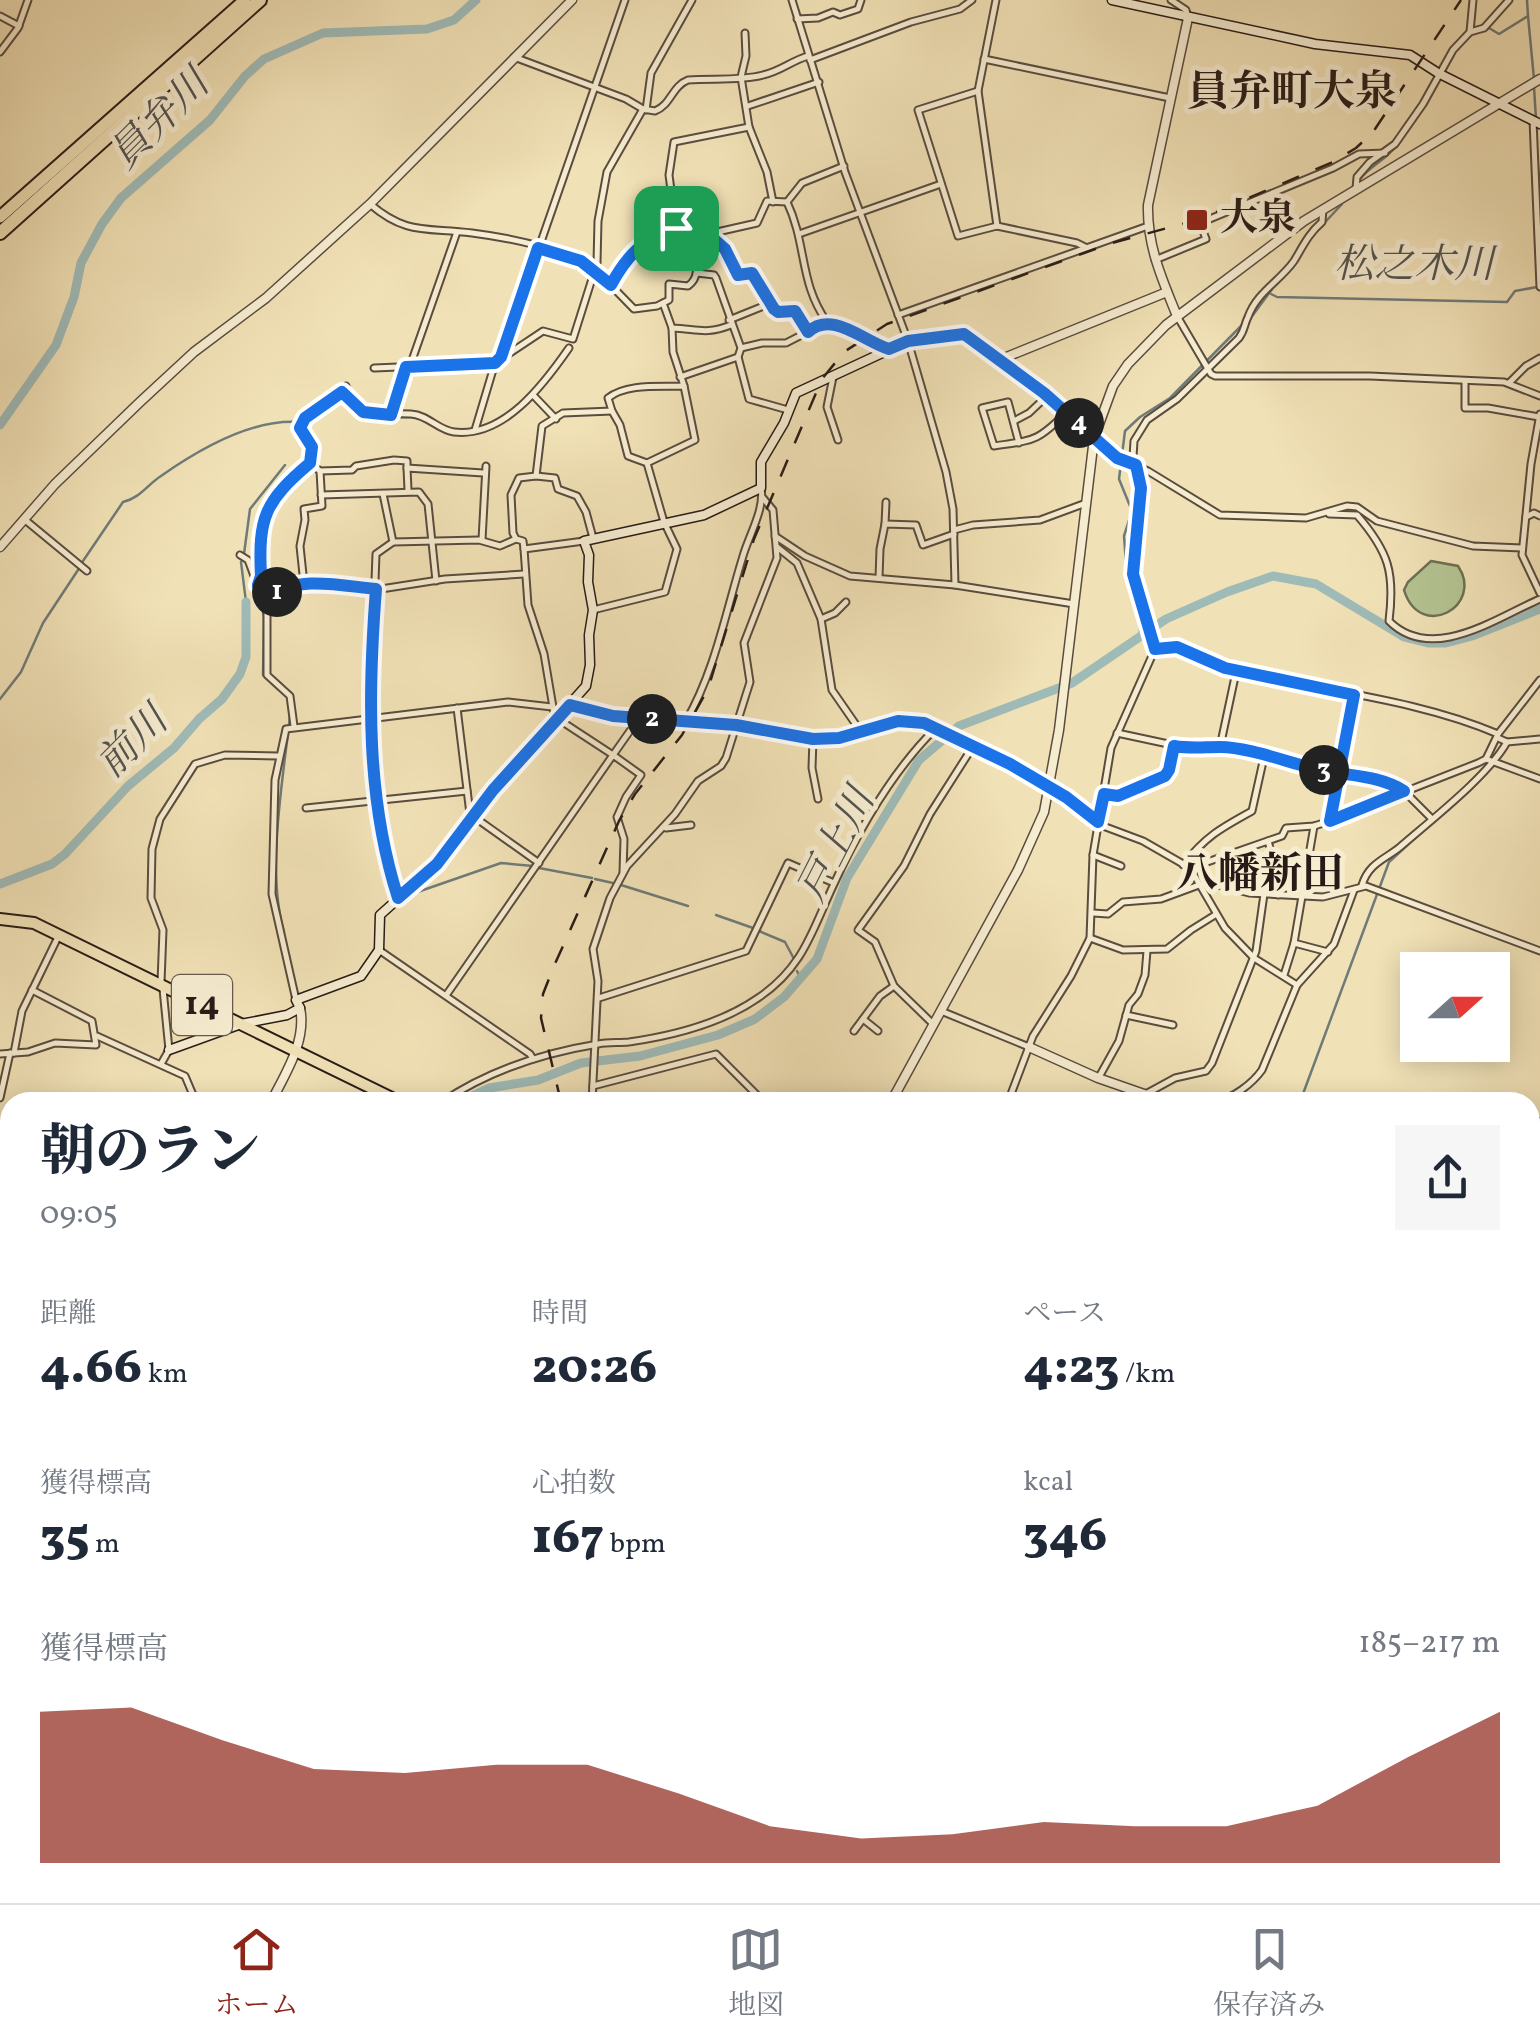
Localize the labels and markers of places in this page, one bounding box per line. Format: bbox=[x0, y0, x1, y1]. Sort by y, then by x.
pin bbox=[634, 186, 719, 271]
place label: 大泉 bbox=[1220, 194, 1296, 247]
marker: 大泉 bbox=[1184, 207, 1210, 233]
pin: 4 bbox=[1054, 398, 1104, 448]
pin: 1 bbox=[252, 567, 302, 617]
pin: 2 bbox=[627, 694, 677, 744]
pin: 3 bbox=[1299, 745, 1349, 795]

